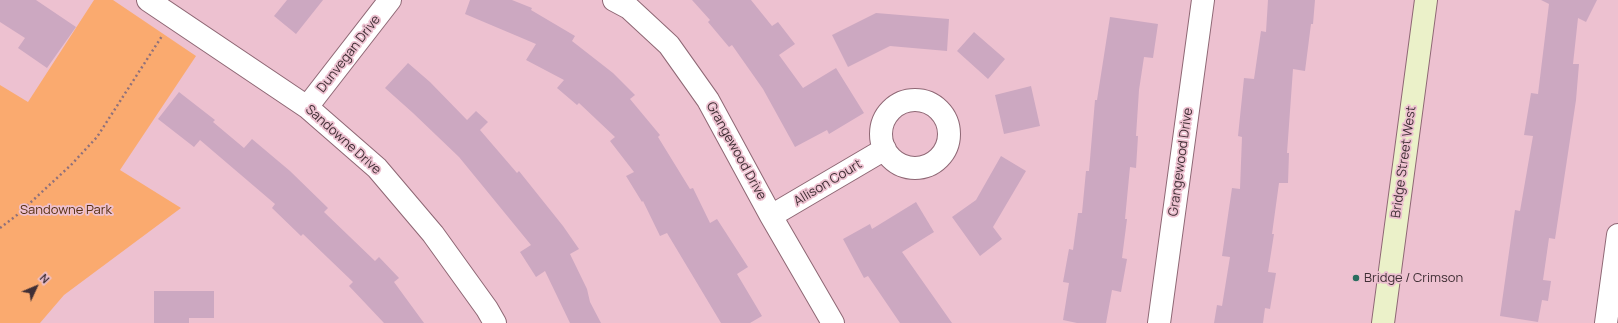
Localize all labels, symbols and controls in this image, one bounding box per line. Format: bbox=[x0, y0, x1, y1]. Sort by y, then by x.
street label: Dunvegan Drive bbox=[314, 12, 384, 96]
street label: Grangewood Drive bbox=[703, 99, 769, 203]
street label: Sandowne Drive bbox=[302, 102, 384, 178]
street label: Bridge Street West bbox=[1388, 105, 1420, 219]
street label: Grangewood Drive bbox=[1166, 107, 1196, 217]
street label: Allison Court bbox=[791, 157, 865, 209]
park label: Sandowne Park bbox=[20, 202, 112, 218]
north arrow bbox=[16, 267, 56, 307]
text: N bbox=[37, 270, 53, 286]
place label: Bridge / Crimson bbox=[1364, 270, 1463, 286]
marker: Bridge / Crimson bbox=[1351, 273, 1361, 283]

